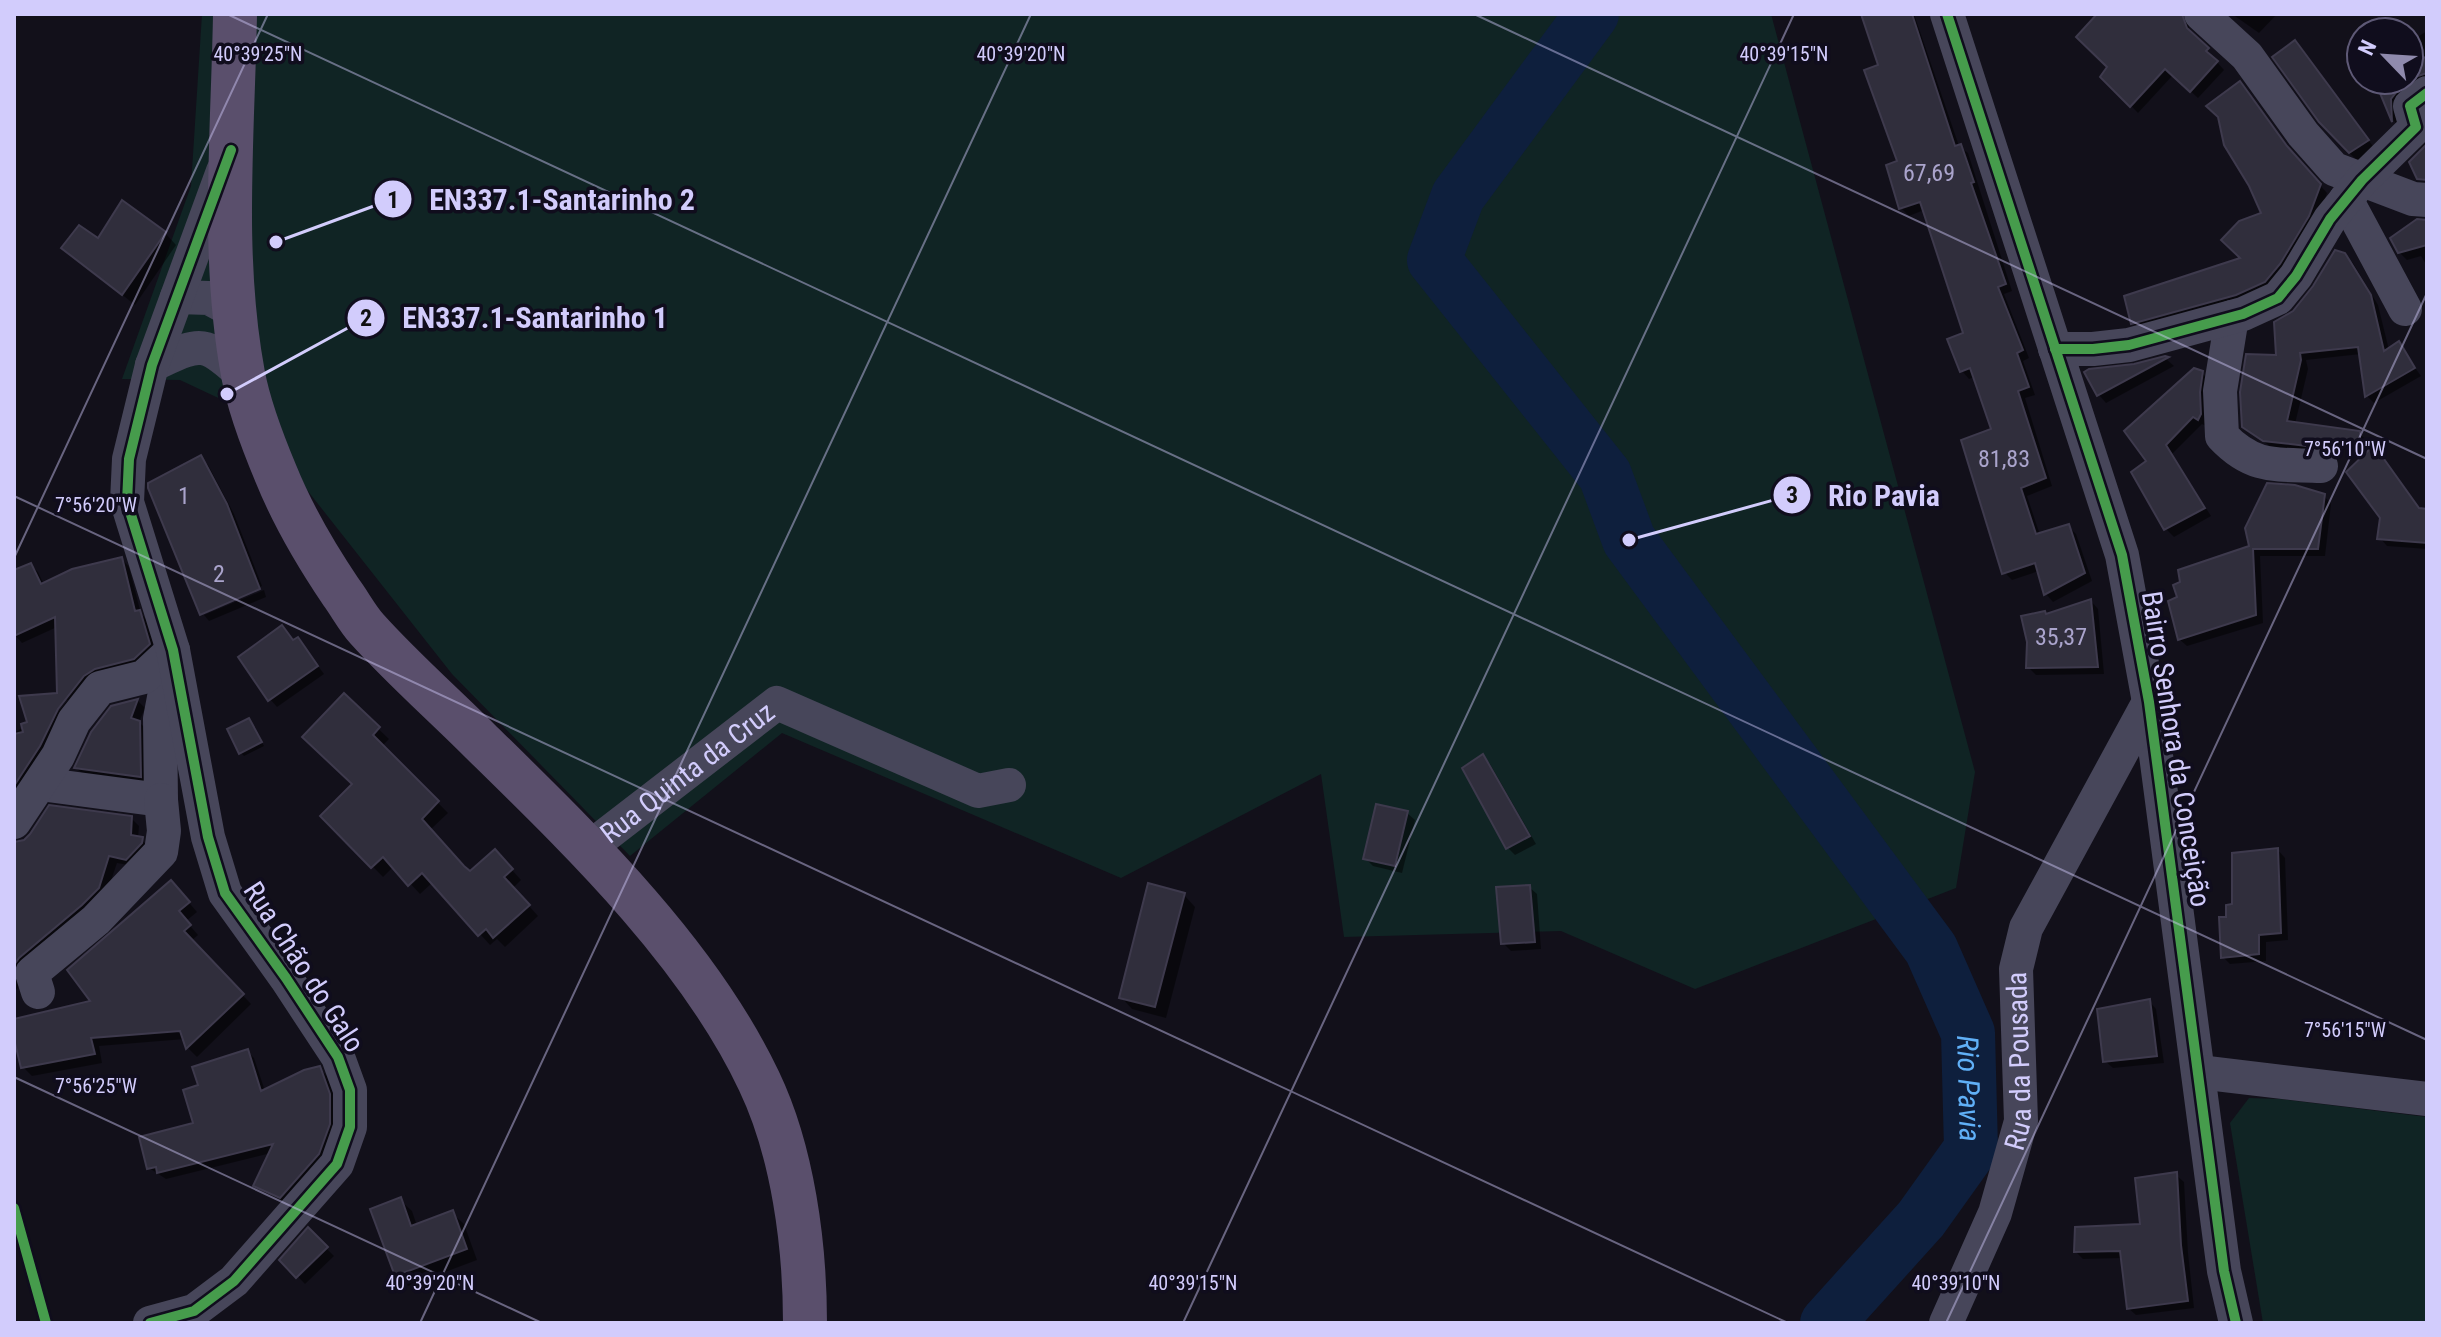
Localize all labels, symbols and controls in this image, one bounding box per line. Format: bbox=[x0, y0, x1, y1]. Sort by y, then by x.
north arrow bbox=[2345, 16, 2425, 96]
text: N bbox=[2353, 36, 2382, 59]
text: 40°39'25"N bbox=[213, 42, 303, 66]
text: 40°39'20"N bbox=[976, 42, 1066, 66]
text: 40°39'15"N bbox=[1739, 42, 1829, 66]
house number: 67,69 bbox=[1903, 159, 1955, 187]
callout: EN337.1-Santarinho 2 bbox=[373, 172, 711, 226]
text: EN337.1-Santarinho 2 bbox=[429, 182, 695, 217]
text: 1 bbox=[387, 186, 399, 214]
callout: EN337.1-Santarinho 1 bbox=[346, 291, 684, 345]
text: EN337.1-Santarinho 1 bbox=[402, 300, 668, 335]
text: 2 bbox=[360, 304, 372, 332]
text: 7°56'10"W bbox=[2304, 437, 2386, 461]
house number: 81,83 bbox=[1978, 445, 2030, 473]
callout: Rio Pavia bbox=[1772, 468, 1956, 522]
text: Rio Pavia bbox=[1828, 478, 1940, 513]
text: 3 bbox=[1786, 481, 1798, 509]
house number: 1 bbox=[178, 482, 190, 510]
text: 7°56'20"W bbox=[55, 493, 137, 517]
house number: 2 bbox=[213, 560, 225, 588]
street label: Bairro Senhora da Conceição bbox=[2135, 589, 2217, 909]
house number: 35,37 bbox=[2035, 623, 2087, 651]
street label: Rua Quinta da Cruz bbox=[594, 695, 781, 850]
street label: Rua Chão do Galo bbox=[237, 876, 371, 1058]
street label: Rua da Pousada bbox=[1997, 971, 2038, 1154]
text: 7°56'15"W bbox=[2304, 1018, 2386, 1042]
water label: Rio Pavia bbox=[1951, 1035, 1988, 1142]
text: 7°56'25"W bbox=[55, 1074, 137, 1098]
text: 40°39'20"N bbox=[385, 1271, 475, 1295]
text: 40°39'15"N bbox=[1148, 1271, 1238, 1295]
text: 40°39'10"N bbox=[1911, 1271, 2001, 1295]

